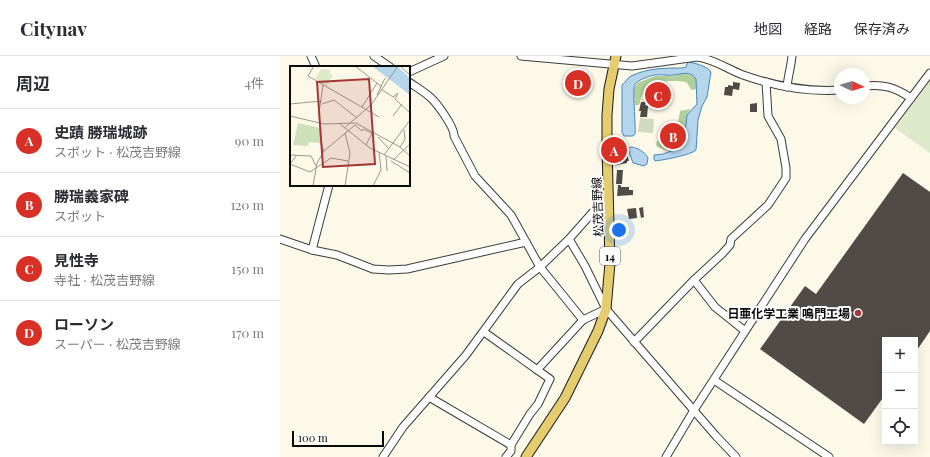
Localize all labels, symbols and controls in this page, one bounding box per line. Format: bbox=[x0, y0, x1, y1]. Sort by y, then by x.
text: Citynav bbox=[20, 15, 87, 41]
text: 地図 bbox=[754, 19, 782, 38]
text: 経路 bbox=[804, 19, 832, 38]
text: 保存済み bbox=[854, 19, 910, 38]
inset map bbox=[290, 66, 410, 186]
pin: D bbox=[565, 68, 591, 98]
north arrow bbox=[834, 68, 870, 104]
text: 周辺 bbox=[16, 72, 50, 94]
text: 4件 bbox=[245, 74, 264, 91]
pin: C bbox=[645, 80, 671, 110]
pin: B bbox=[660, 121, 686, 151]
text: 史蹟 勝瑞城跡 bbox=[54, 122, 148, 142]
text: A bbox=[25, 132, 33, 149]
text: 90 m bbox=[235, 132, 264, 149]
pin: A bbox=[601, 135, 627, 165]
text: スポット · 松茂吉野線 bbox=[54, 143, 181, 160]
street label: 松茂吉野線 bbox=[588, 177, 606, 237]
text: 勝瑞義家碑 bbox=[54, 186, 129, 206]
text: B bbox=[25, 196, 33, 213]
text: 120 m bbox=[230, 196, 264, 213]
text: スポット bbox=[54, 207, 106, 224]
your location bbox=[609, 220, 629, 240]
road number: 14 bbox=[600, 247, 620, 265]
text: 見性寺 bbox=[54, 250, 99, 270]
text: C bbox=[24, 260, 34, 277]
text: 150 m bbox=[231, 260, 264, 277]
text: 寺社 · 松茂吉野線 bbox=[54, 271, 155, 288]
place label: 日亜化学工業 鳴門工場 bbox=[727, 305, 850, 321]
marker: 日亜化学工業 鳴門工場 bbox=[853, 308, 863, 318]
text: ローソン bbox=[54, 314, 114, 334]
text: D bbox=[24, 324, 34, 341]
text: 170 m bbox=[231, 324, 264, 341]
text: スーパー · 松茂吉野線 bbox=[54, 335, 181, 352]
map controls bbox=[882, 337, 918, 445]
button: + bbox=[882, 337, 918, 373]
button: − bbox=[882, 373, 918, 409]
button: locate bbox=[882, 409, 918, 445]
scale bar bbox=[292, 429, 384, 448]
text: 100 m bbox=[298, 430, 328, 445]

